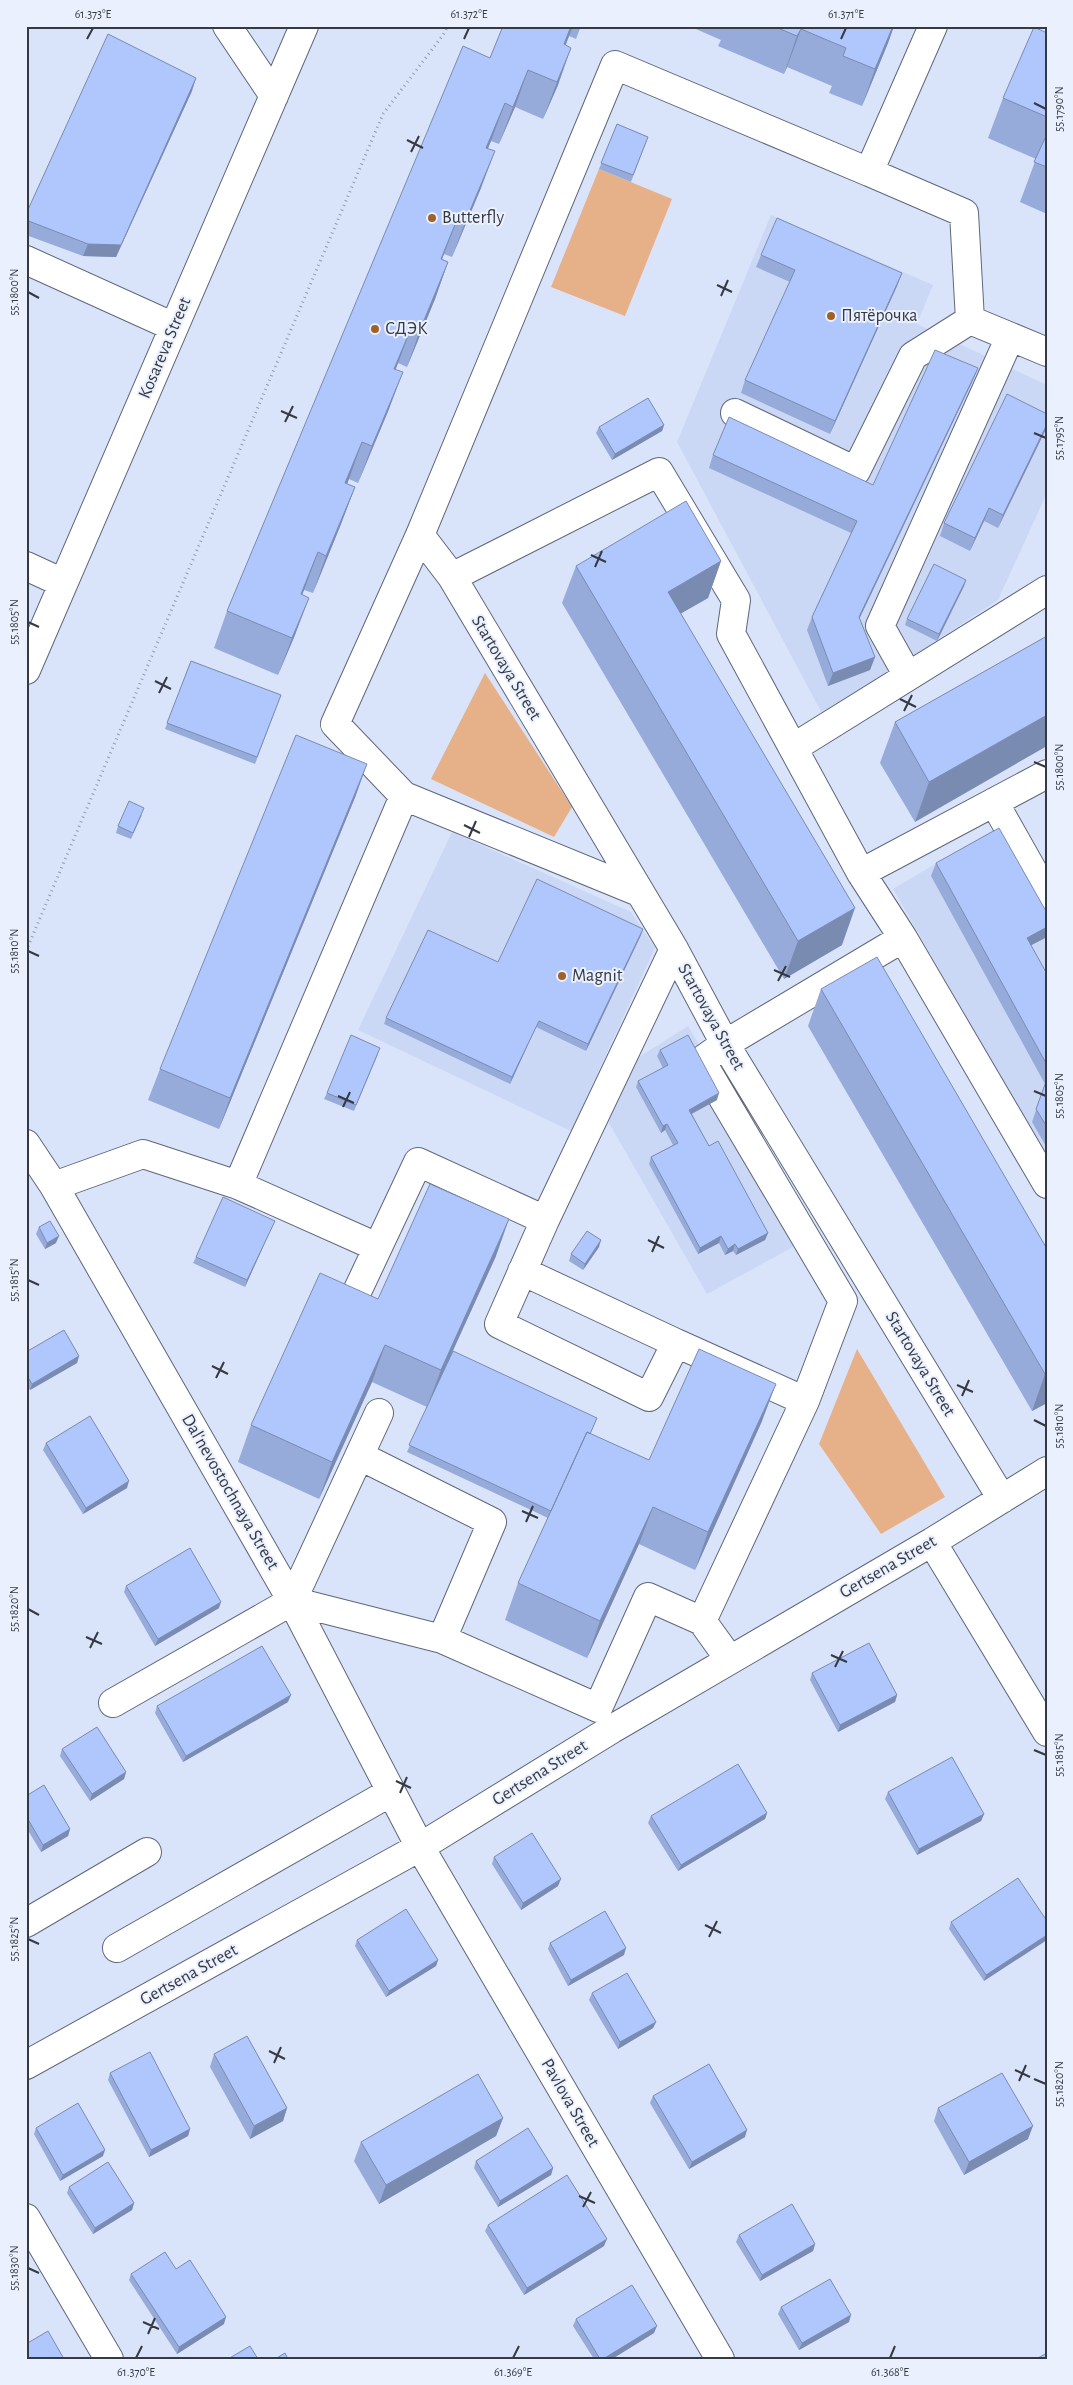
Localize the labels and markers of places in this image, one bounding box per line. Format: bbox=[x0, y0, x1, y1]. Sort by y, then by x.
place label: Butterfly bbox=[442, 209, 504, 227]
marker: Butterfly bbox=[426, 212, 438, 224]
place label: Пятёрочка bbox=[841, 307, 918, 325]
marker: Пятёрочка bbox=[825, 310, 837, 322]
place label: СДЭК bbox=[385, 320, 428, 338]
marker: СДЭК bbox=[369, 323, 381, 335]
place label: Magnit bbox=[572, 967, 623, 985]
marker: Magnit bbox=[556, 970, 568, 982]

